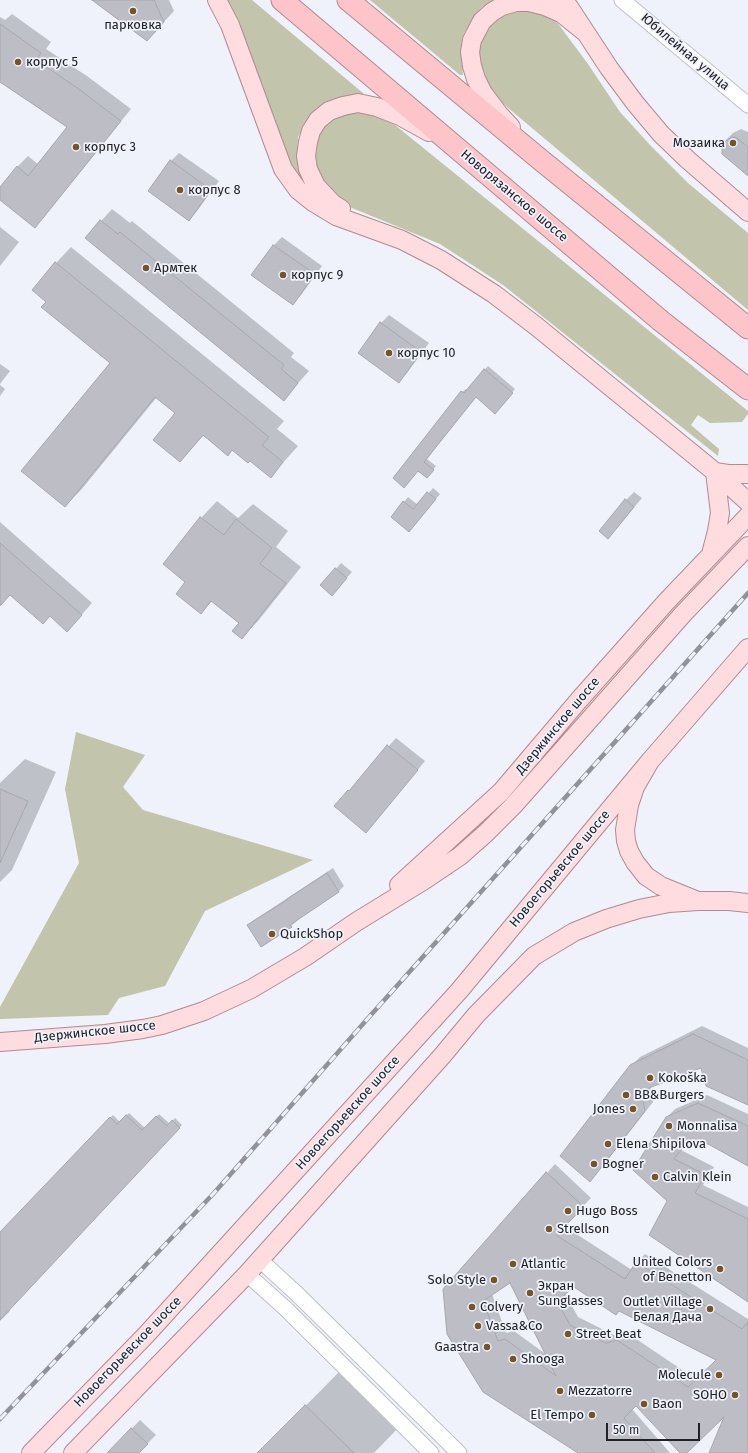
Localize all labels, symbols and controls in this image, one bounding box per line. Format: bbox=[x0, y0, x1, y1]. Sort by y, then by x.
marker: парковка bbox=[128, 6, 138, 16]
street label: Юбилейная улица bbox=[637, 10, 733, 94]
place label: парковка bbox=[104, 17, 162, 33]
place label: корпус 5 bbox=[26, 54, 78, 70]
marker: корпус 5 bbox=[13, 57, 23, 67]
place label: Мозаика bbox=[673, 135, 725, 151]
marker: Мозаика bbox=[728, 138, 738, 148]
place label: корпус 3 bbox=[84, 139, 136, 155]
marker: корпус 3 bbox=[71, 142, 81, 152]
street label: Новорязанское шоссе bbox=[457, 147, 571, 245]
place label: корпус 8 bbox=[188, 182, 241, 198]
marker: корпус 8 bbox=[175, 185, 185, 195]
place label: Армтек bbox=[154, 260, 197, 276]
marker: Армтек bbox=[141, 263, 151, 273]
place label: корпус 9 bbox=[291, 267, 343, 283]
marker: корпус 9 bbox=[278, 270, 288, 280]
place label: корпус 10 bbox=[397, 345, 455, 361]
marker: корпус 10 bbox=[384, 348, 394, 358]
street label: Дзержинское шоссе bbox=[513, 674, 603, 778]
street label: Новоегорьевское шоссе bbox=[506, 807, 614, 931]
place label: QuickShop bbox=[280, 926, 343, 942]
marker: QuickShop bbox=[267, 929, 277, 939]
street label: Дзержинское шоссе bbox=[34, 1018, 156, 1046]
street label: Новоегорьевское шоссе bbox=[293, 1053, 403, 1173]
place label: Kokoška bbox=[658, 1070, 707, 1086]
marker: Kokoška bbox=[645, 1073, 655, 1083]
place label: BB&Burgers bbox=[634, 1087, 704, 1103]
marker: BB&Burgers bbox=[621, 1090, 631, 1100]
place label: Jones bbox=[593, 1101, 625, 1117]
marker: Jones bbox=[628, 1104, 638, 1114]
place label: Monnalisa bbox=[677, 1118, 737, 1134]
marker: Monnalisa bbox=[664, 1121, 674, 1131]
place label: Elena Shipilova bbox=[616, 1136, 706, 1152]
marker: Elena Shipilova bbox=[603, 1139, 613, 1149]
place label: Bogner bbox=[602, 1156, 644, 1172]
marker: Bogner bbox=[589, 1159, 599, 1169]
place label: Calvin Klein bbox=[663, 1169, 732, 1185]
marker: Calvin Klein bbox=[650, 1172, 660, 1182]
place label: Hugo Boss bbox=[576, 1203, 638, 1219]
marker: Hugo Boss bbox=[563, 1206, 573, 1216]
place label: Strellson bbox=[557, 1221, 609, 1237]
marker: Strellson bbox=[544, 1224, 554, 1234]
place label: United Colors of Benetton bbox=[632, 1254, 712, 1285]
place label: Atlantic bbox=[521, 1256, 566, 1272]
marker: Atlantic bbox=[508, 1259, 518, 1269]
marker: United Colors of Benetton bbox=[715, 1264, 725, 1274]
place label: Solo Style bbox=[428, 1272, 486, 1288]
marker: Solo Style bbox=[489, 1275, 499, 1285]
place label: Экран Sunglasses bbox=[538, 1278, 603, 1309]
marker: Экран Sunglasses bbox=[525, 1288, 535, 1298]
street label: Новоегорьевское шоссе bbox=[71, 1293, 185, 1411]
place label: Outlet Village Белая Дача bbox=[623, 1294, 702, 1325]
place label: Colvery bbox=[480, 1299, 523, 1315]
marker: Colvery bbox=[467, 1302, 477, 1312]
marker: Outlet Village Белая Дача bbox=[705, 1304, 715, 1314]
place label: Vassa&Co bbox=[486, 1318, 542, 1334]
marker: Vassa&Co bbox=[473, 1321, 483, 1331]
place label: Street Beat bbox=[576, 1326, 641, 1342]
marker: Street Beat bbox=[563, 1329, 573, 1339]
place label: Gaastra bbox=[434, 1339, 479, 1355]
marker: Gaastra bbox=[482, 1342, 492, 1352]
place label: Shooga bbox=[521, 1351, 564, 1367]
marker: Shooga bbox=[508, 1354, 518, 1364]
place label: Molecule bbox=[658, 1367, 711, 1383]
marker: Molecule bbox=[714, 1370, 724, 1380]
place label: Mezzatorre bbox=[568, 1383, 632, 1399]
marker: Mezzatorre bbox=[555, 1386, 565, 1396]
place label: SOHO bbox=[693, 1387, 727, 1403]
marker: SOHO bbox=[730, 1390, 740, 1400]
place label: Baon bbox=[652, 1396, 682, 1412]
marker: Baon bbox=[639, 1399, 649, 1409]
place label: El Tempo bbox=[530, 1407, 584, 1423]
marker: El Tempo bbox=[587, 1410, 597, 1420]
scale bar bbox=[608, 1415, 702, 1441]
text: 50 m bbox=[613, 1423, 639, 1437]

